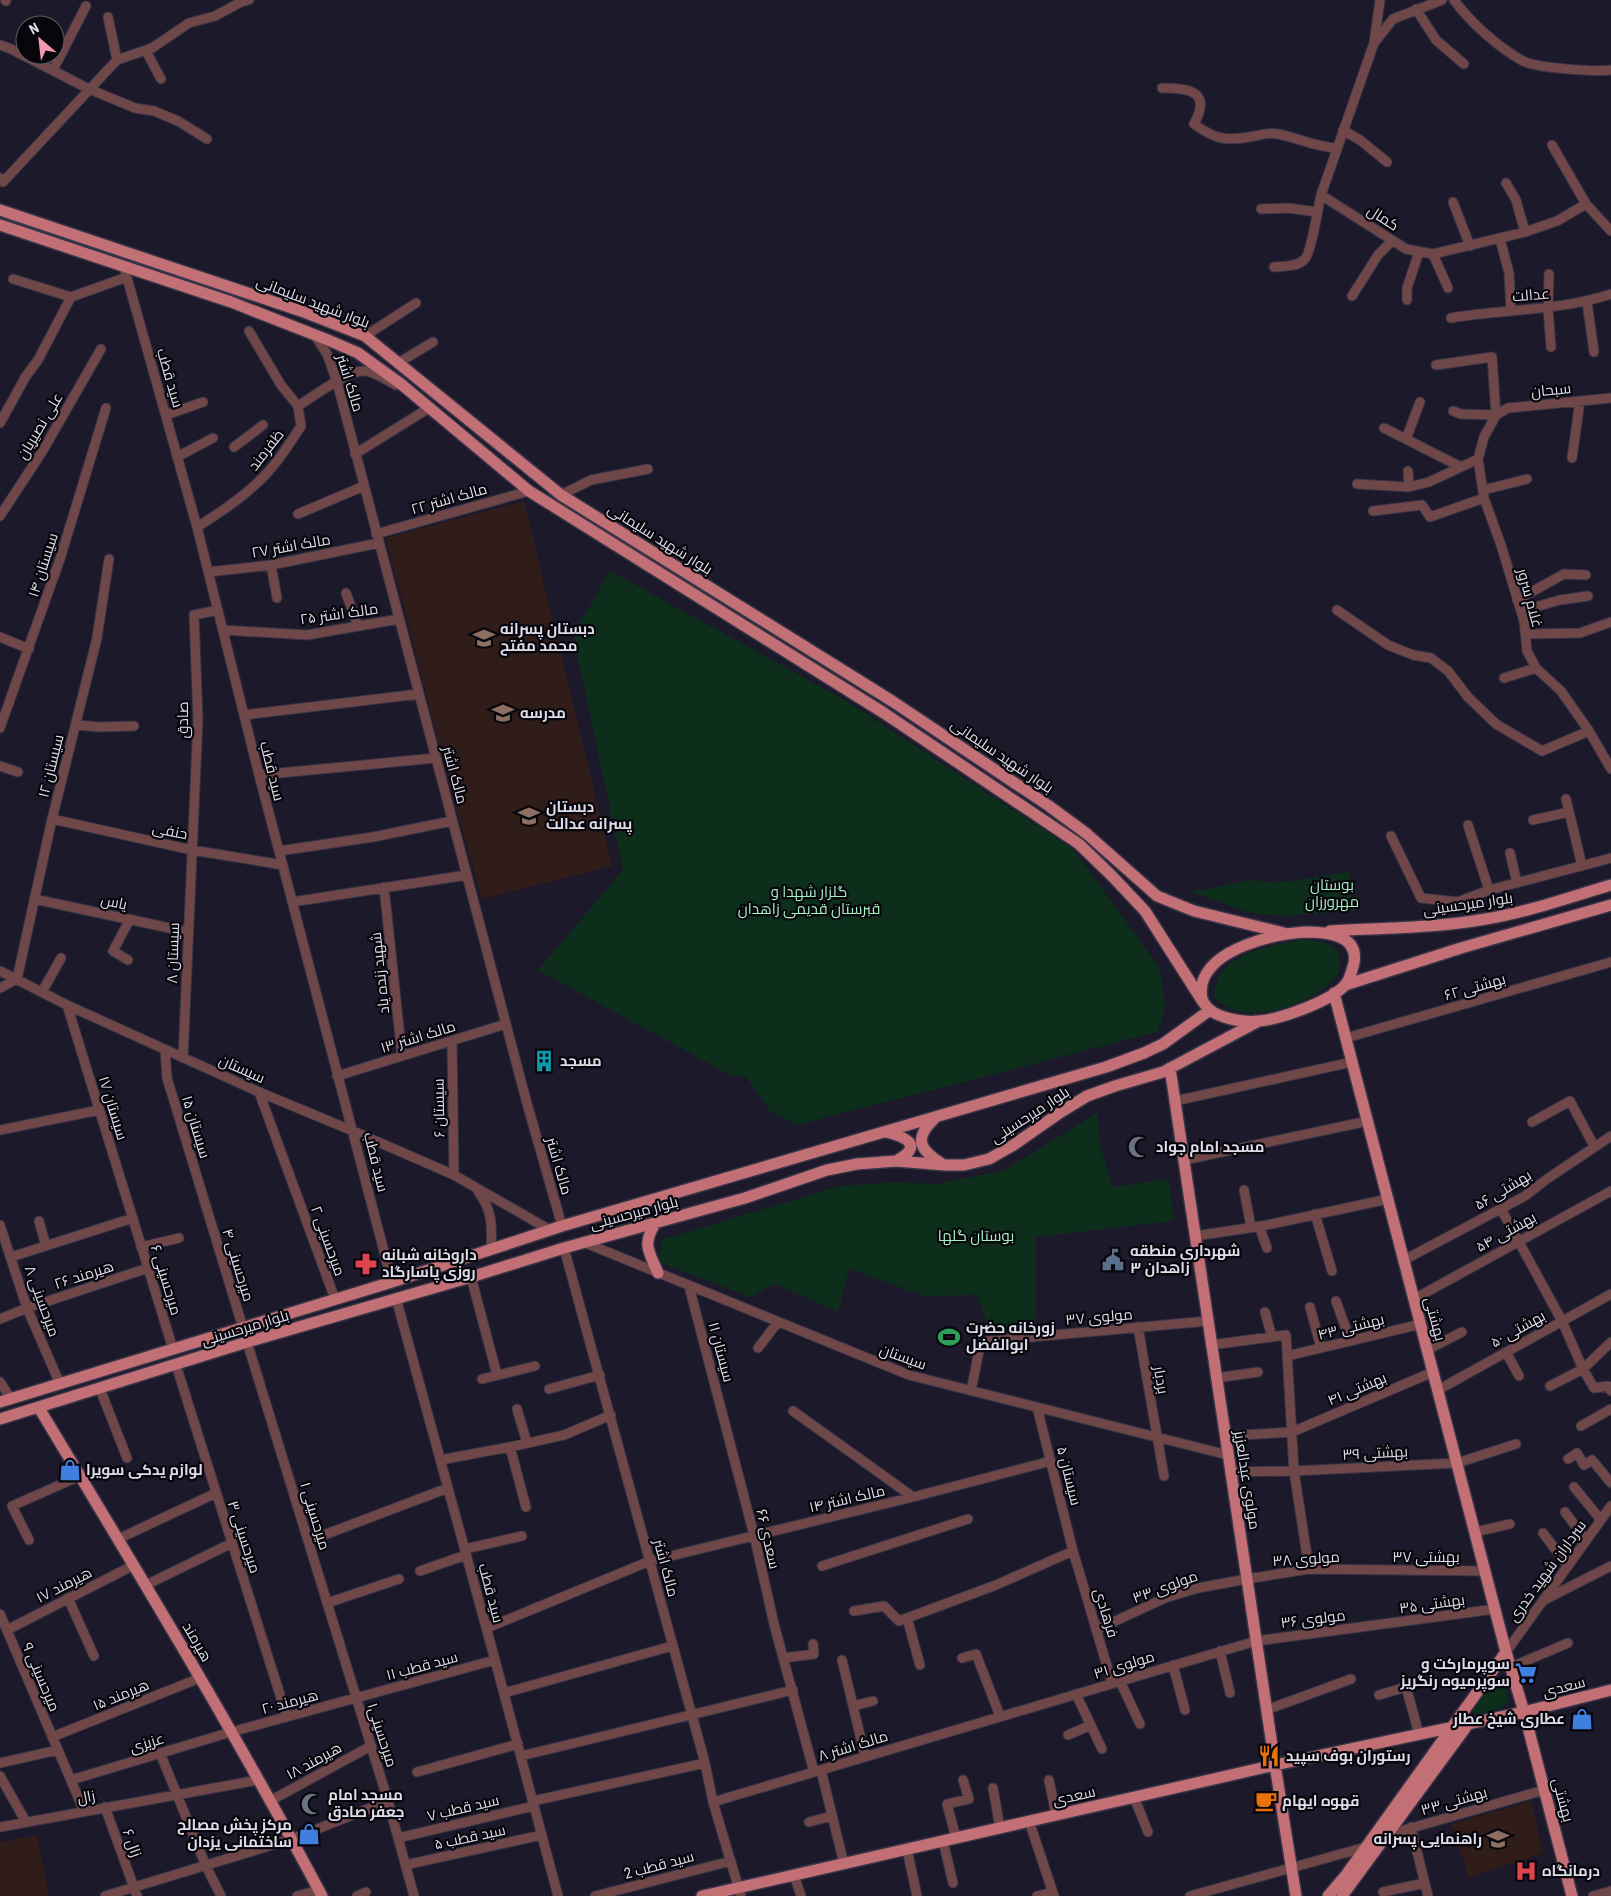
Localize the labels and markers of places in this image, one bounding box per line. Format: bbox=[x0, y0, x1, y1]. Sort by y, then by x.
place label: دبستان پسرانه محمد مفتح bbox=[500, 620, 595, 656]
school or university icon: دبستان پسرانه محمد مفتح bbox=[471, 625, 497, 651]
school or university icon: مدرسه bbox=[490, 700, 516, 726]
place label: مدرسه bbox=[520, 704, 566, 722]
place label: دبستان پسرانه عدالت bbox=[546, 798, 633, 835]
school or university icon: دبستان پسرانه عدالت bbox=[516, 803, 542, 829]
building icon: مسجد bbox=[531, 1048, 557, 1074]
place label: مسجد bbox=[560, 1052, 602, 1070]
mosque icon: مسجد امام جواد bbox=[1126, 1134, 1152, 1160]
place label: مسجد امام جواد bbox=[1156, 1138, 1264, 1157]
place label: شهرداری منطقه ۳ زاهدان bbox=[1130, 1242, 1240, 1277]
place label: داروخانه شبانه روزی پاسارگاد bbox=[382, 1246, 477, 1283]
public building icon: شهرداری منطقه ۳ زاهدان bbox=[1100, 1247, 1126, 1273]
pharmacy icon: داروخانه شبانه روزی پاسارگاد bbox=[353, 1251, 379, 1277]
place label: زورخانه حضرت ابوالفضل bbox=[966, 1319, 1055, 1354]
sports icon: زورخانه حضرت ابوالفضل bbox=[936, 1324, 962, 1350]
shop icon: لوازم یدکی سویرا bbox=[57, 1457, 83, 1483]
place label: لوازم یدکی سویرا bbox=[86, 1461, 203, 1480]
place label: سوپرمارکت و سوپرمیوه رنگریز bbox=[1400, 1655, 1510, 1692]
supermarket icon: سوپرمارکت و سوپرمیوه رنگریز bbox=[1513, 1660, 1539, 1686]
shop icon: عطاری شیخ عطار bbox=[1569, 1706, 1595, 1732]
place label: عطاری شیخ عطار bbox=[1452, 1710, 1565, 1729]
restaurant icon: رستوران بوف سپید bbox=[1256, 1743, 1282, 1769]
place label: رستوران بوف سپید bbox=[1286, 1747, 1411, 1766]
place label: مسجد امام جعفر صادق bbox=[328, 1786, 404, 1821]
cafe icon: قهوه ایهام bbox=[1253, 1788, 1279, 1814]
mosque icon: مسجد امام جعفر صادق bbox=[299, 1791, 325, 1817]
place label: قهوه ایهام bbox=[1282, 1792, 1359, 1811]
place label: مرکز پخش مصالح ساختمانی یزدان bbox=[177, 1816, 292, 1851]
shop icon: مرکز پخش مصالح ساختمانی یزدان bbox=[296, 1821, 322, 1847]
school or university icon: راهنمایی پسرانه bbox=[1485, 1826, 1511, 1852]
place label: راهنمایی پسرانه bbox=[1374, 1830, 1482, 1850]
hospital icon: درمانگاه bbox=[1513, 1858, 1539, 1884]
place label: درمانگاه bbox=[1542, 1862, 1600, 1880]

